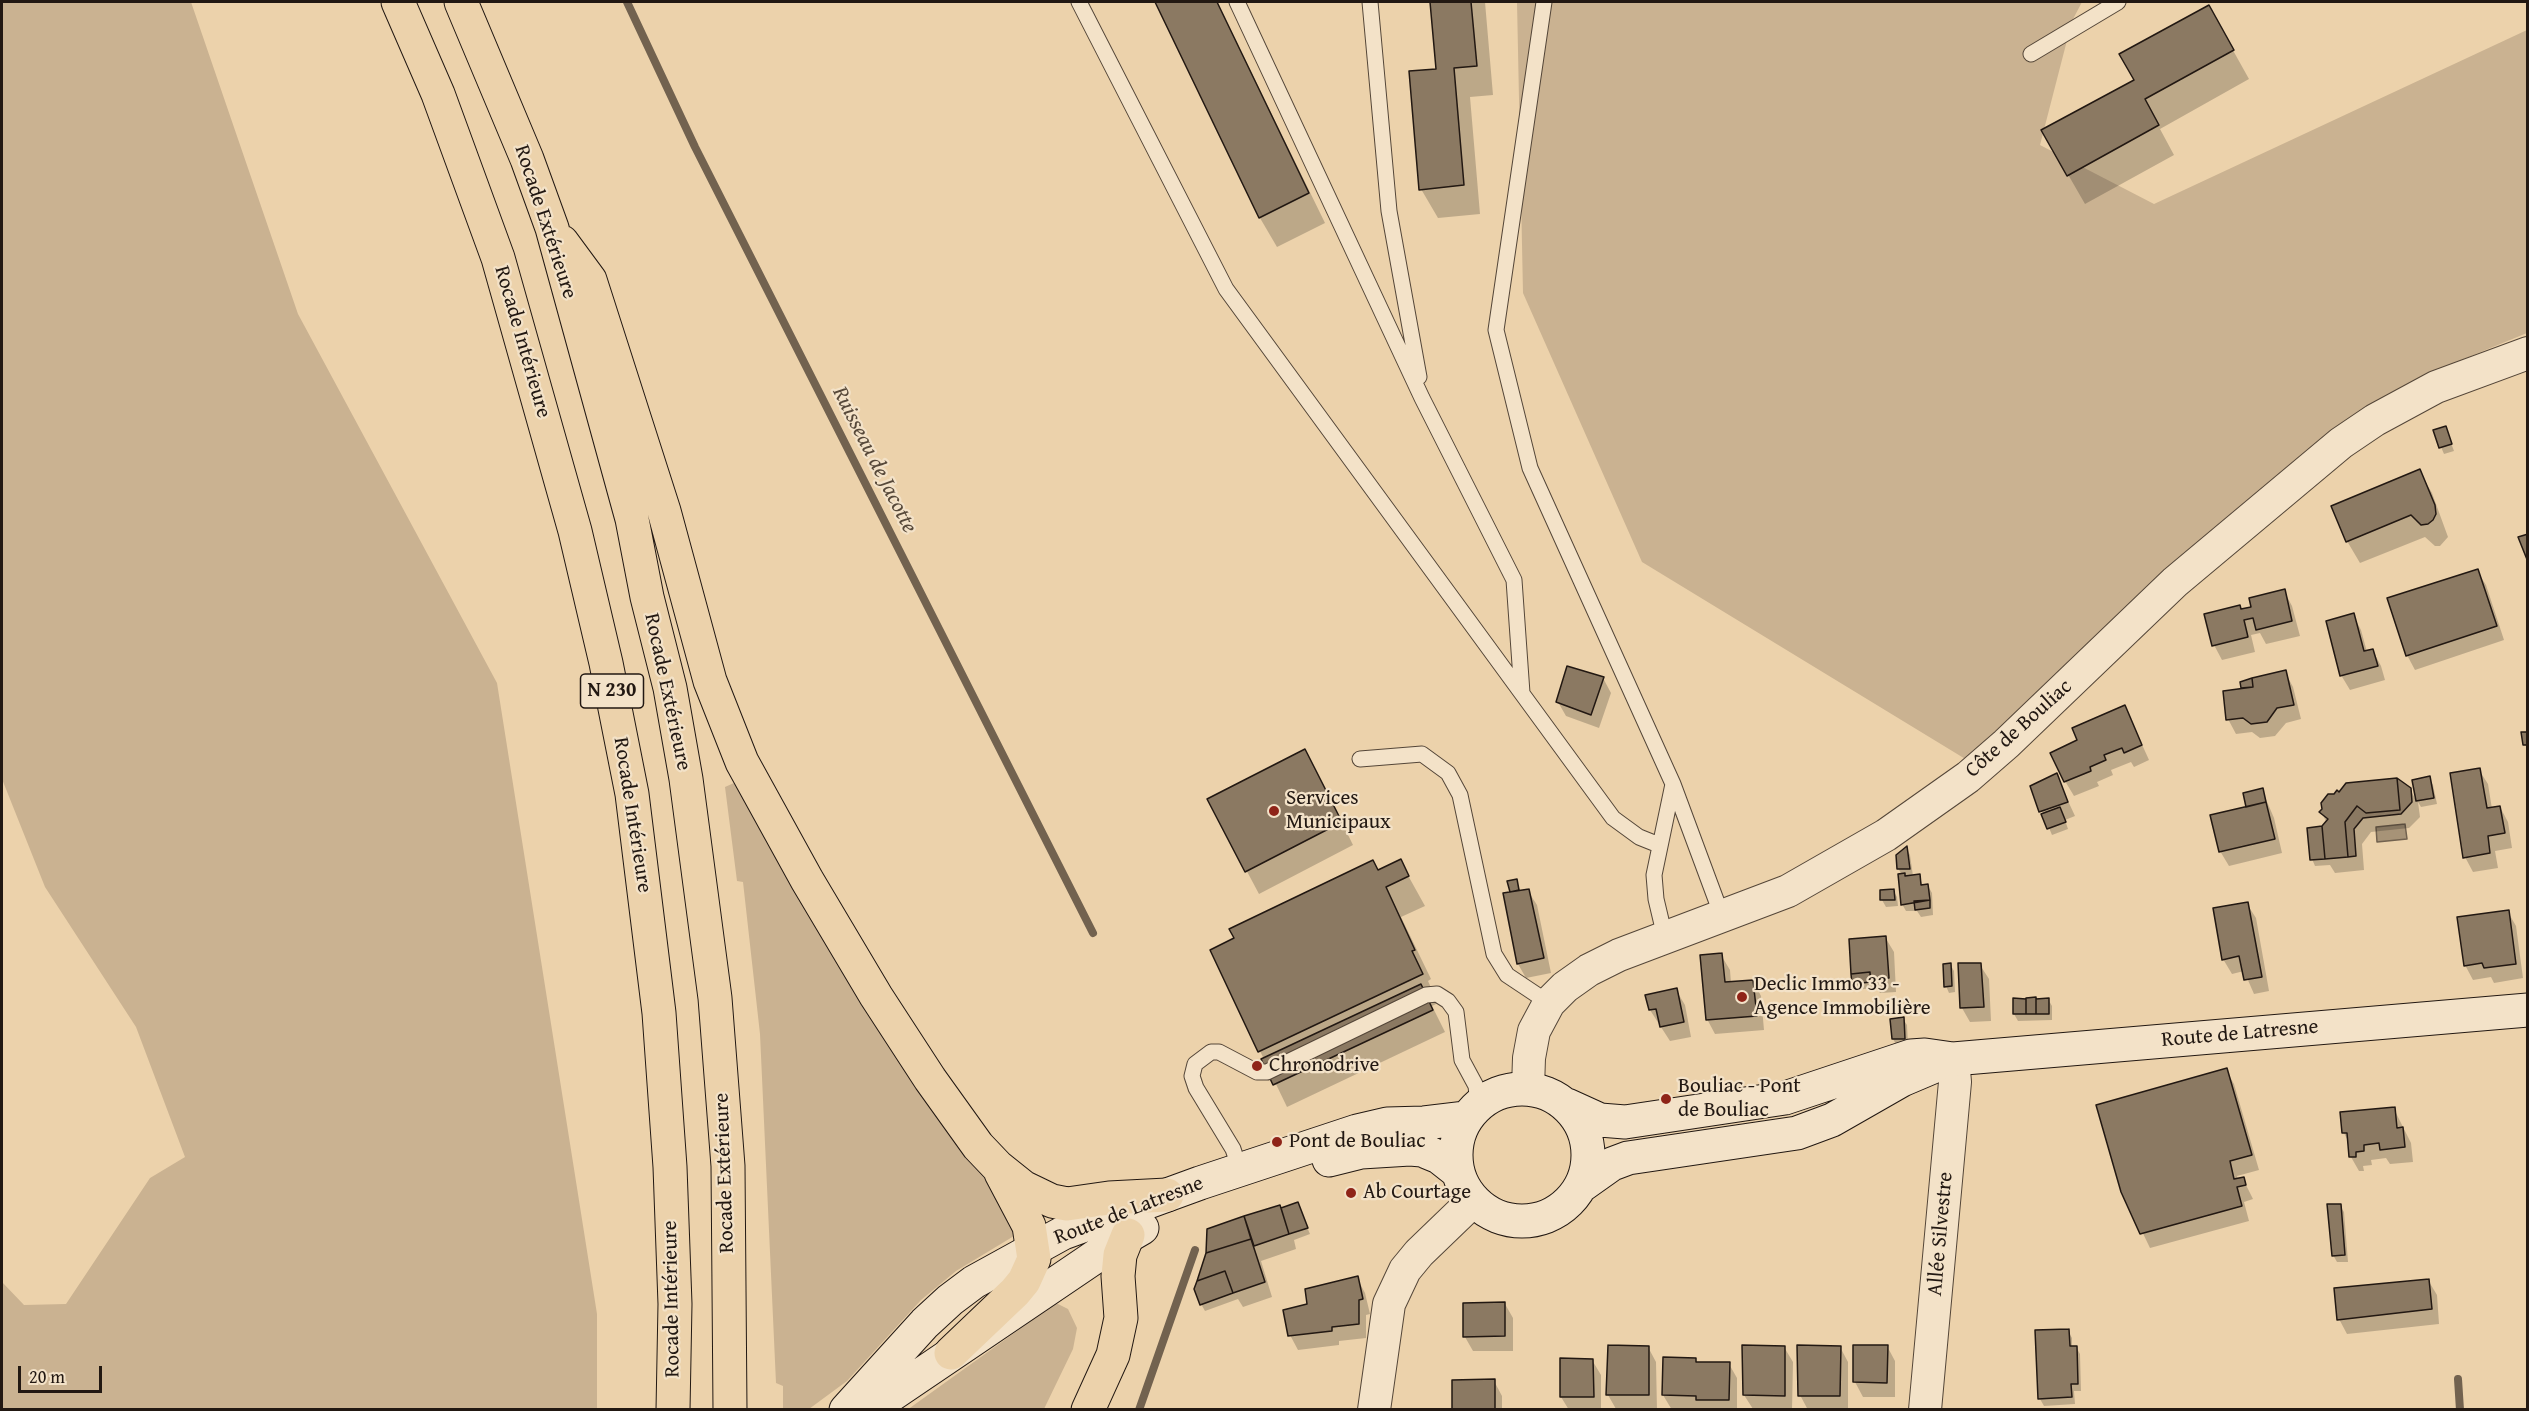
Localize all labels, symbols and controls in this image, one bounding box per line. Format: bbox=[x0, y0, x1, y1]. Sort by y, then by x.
street label: Rocade Extérieure bbox=[508, 142, 582, 302]
street label: Rocade Intérieure bbox=[488, 263, 556, 421]
water label: Ruisseau de Jacotte bbox=[826, 382, 922, 538]
street label: Rocade Extérieure bbox=[638, 611, 696, 773]
road number: N 230 bbox=[580, 674, 644, 708]
street label: Côte de Bouliac bbox=[1961, 675, 2077, 783]
street label: Rocade Intérieure bbox=[607, 735, 657, 895]
place label: Services Municipaux bbox=[1286, 786, 1391, 836]
marker: Services Municipaux bbox=[1267, 804, 1281, 818]
place label: Declic Immo 33 - Agence Immobilière bbox=[1754, 972, 1931, 1022]
marker: Declic Immo 33 - Agence Immobilière bbox=[1735, 990, 1749, 1004]
street label: Route de Latresne bbox=[2160, 1015, 2320, 1053]
place label: Chronodrive bbox=[1269, 1053, 1379, 1079]
marker: Chronodrive bbox=[1250, 1059, 1264, 1073]
place label: Bouliac - Pont de Bouliac bbox=[1678, 1074, 1801, 1124]
street label: Rocade Extérieure bbox=[710, 1092, 740, 1254]
marker: Bouliac - Pont de Bouliac bbox=[1659, 1092, 1673, 1106]
place label: Pont de Bouliac bbox=[1289, 1129, 1426, 1155]
marker: Pont de Bouliac bbox=[1270, 1135, 1284, 1149]
street label: Route de Latresne bbox=[1051, 1171, 1207, 1251]
street label: Allée Silvestre bbox=[1923, 1171, 1959, 1297]
place label: Ab Courtage bbox=[1363, 1180, 1471, 1206]
marker: Ab Courtage bbox=[1344, 1186, 1358, 1200]
street label: Rocade Intérieure bbox=[658, 1220, 686, 1378]
scale bar bbox=[21, 1354, 105, 1392]
text: 20 m bbox=[29, 1363, 65, 1390]

